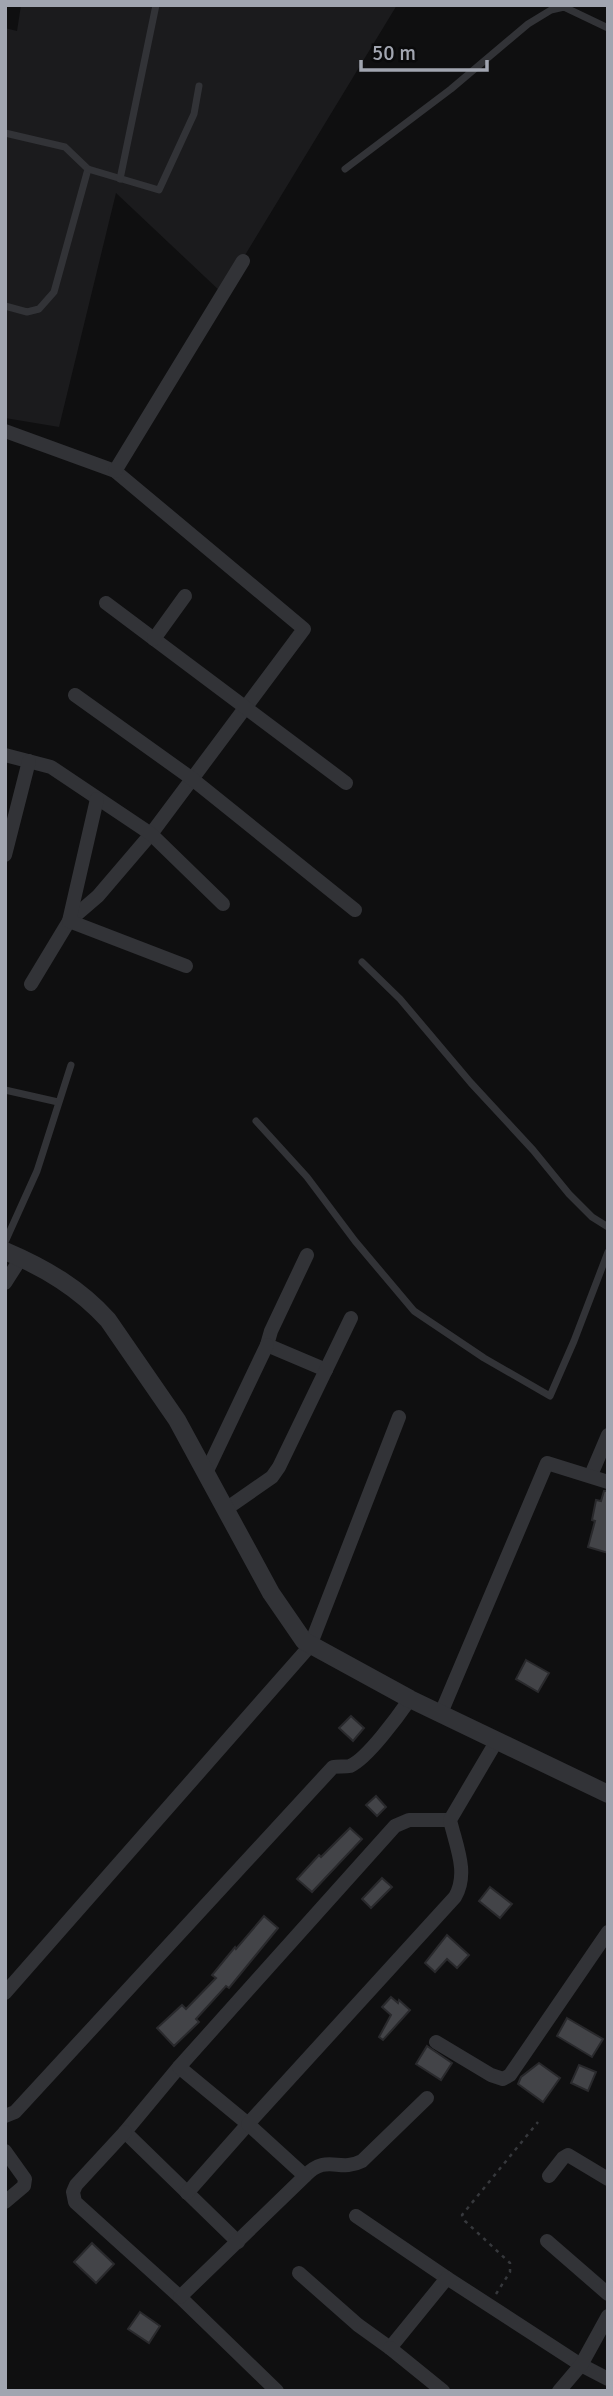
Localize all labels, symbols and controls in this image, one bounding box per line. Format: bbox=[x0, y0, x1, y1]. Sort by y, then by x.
scale bar bbox=[361, 28, 487, 72]
text: 50 m bbox=[372, 40, 416, 66]

